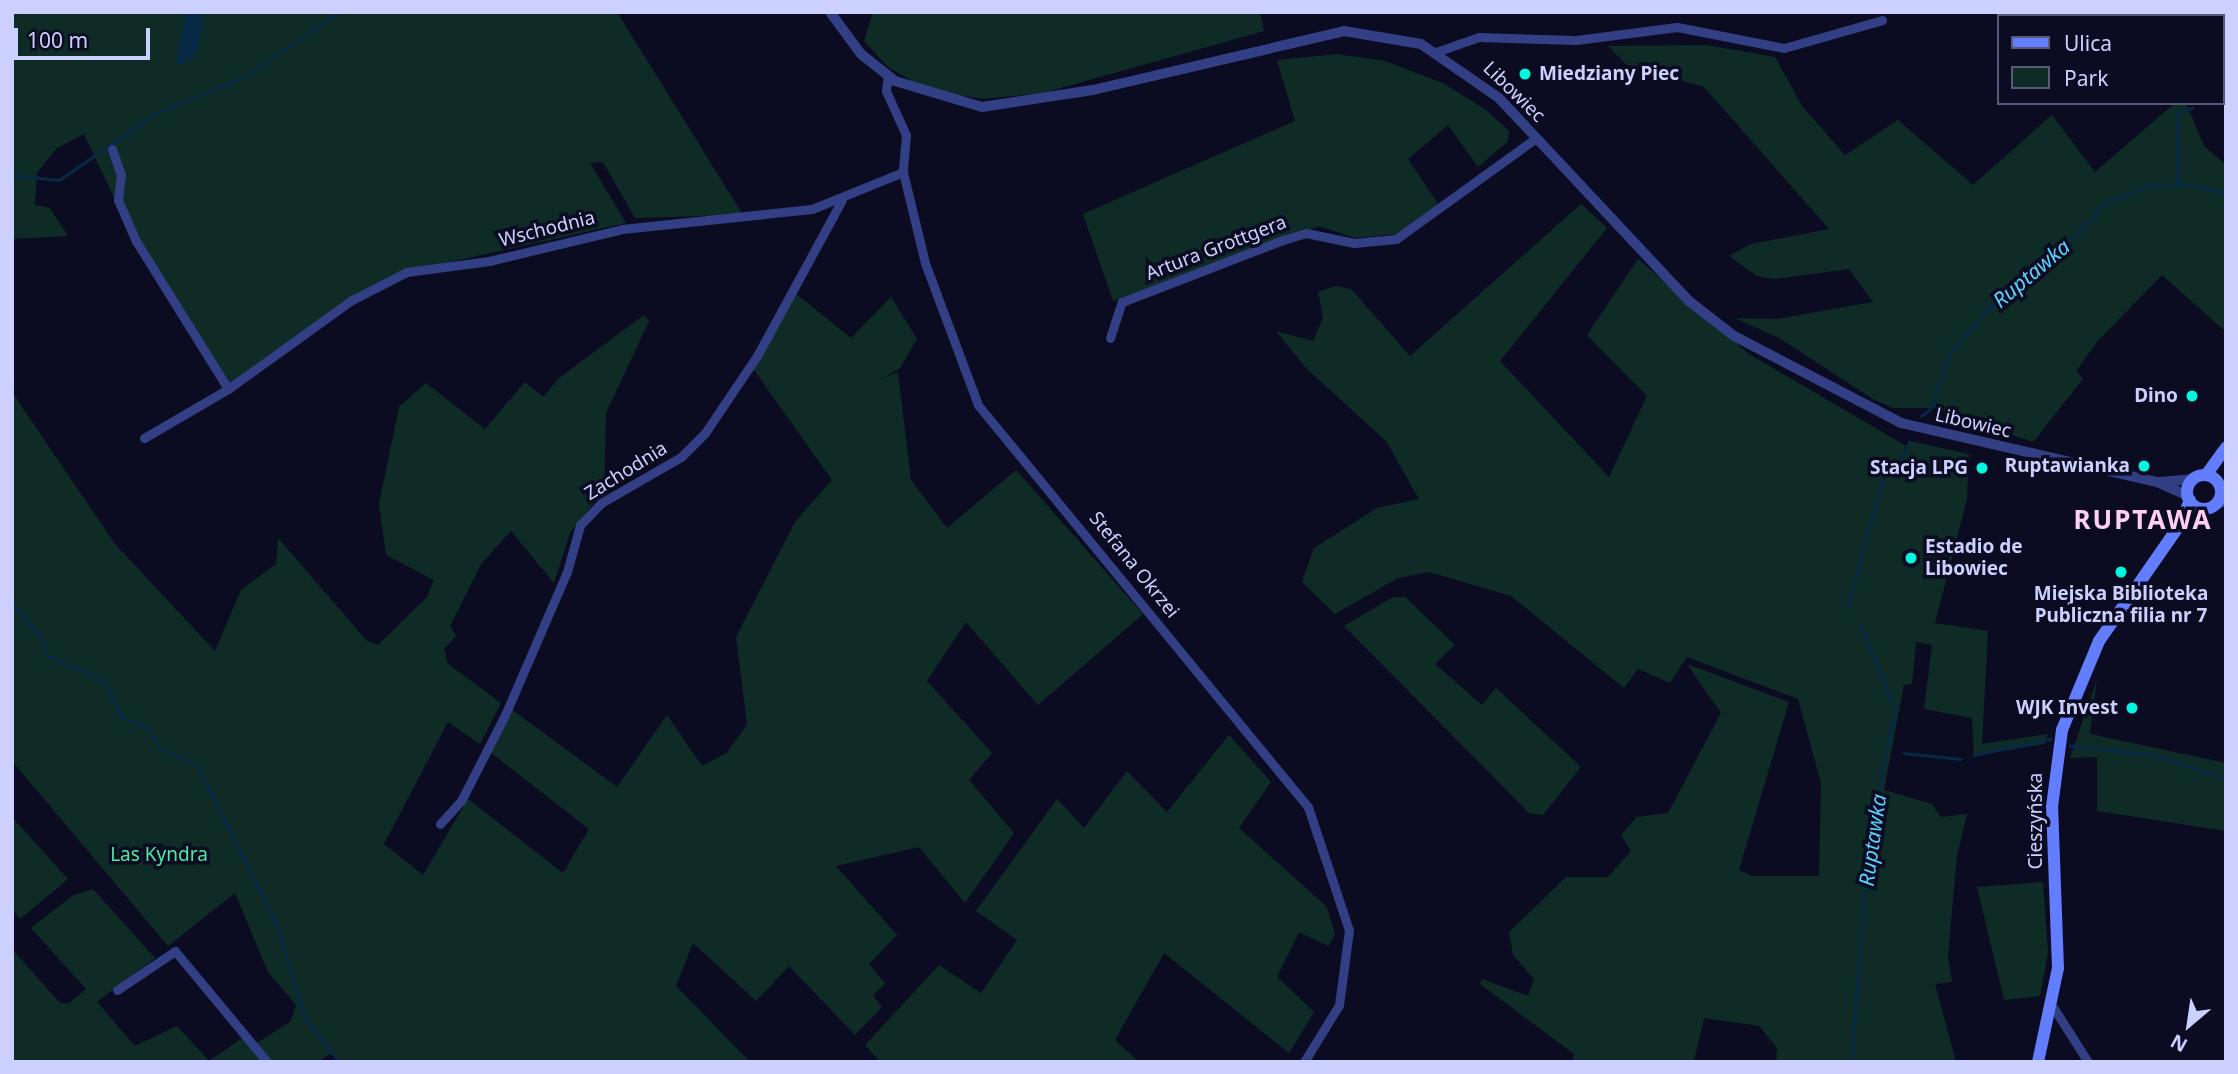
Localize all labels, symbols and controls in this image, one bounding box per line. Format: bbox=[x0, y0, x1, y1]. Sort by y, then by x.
scale bar bbox=[18, 14, 154, 58]
legend bbox=[1996, 14, 2224, 105]
text: 100 m bbox=[27, 26, 88, 54]
text: Ulica bbox=[2064, 29, 2112, 57]
street label: Libowiec bbox=[1478, 57, 1550, 127]
place label: Miedziany Piec bbox=[1539, 63, 1679, 85]
text: Park bbox=[2064, 64, 2108, 92]
marker: Miedziany Piec bbox=[1517, 66, 1533, 82]
street label: Wschodnia bbox=[497, 206, 597, 252]
street label: Artura Grottgera bbox=[1143, 211, 1289, 285]
water label: Ruptawka bbox=[1987, 234, 2075, 312]
place label: Dino bbox=[2134, 385, 2178, 407]
marker: Dino bbox=[2184, 388, 2200, 404]
street label: Libowiec bbox=[1933, 403, 2013, 443]
street label: Zachodnia bbox=[581, 437, 671, 505]
place label: Ruptawianka bbox=[2005, 455, 2130, 477]
place label: Stacja LPG bbox=[1870, 457, 1968, 479]
marker: Ruptawianka bbox=[2136, 458, 2152, 474]
marker: Stacja LPG bbox=[1974, 460, 1990, 476]
district label: RUPTAWA bbox=[2074, 504, 2212, 536]
street label: Stefana Okrzei bbox=[1084, 507, 1184, 623]
place label: Estadio de Libowiec bbox=[1925, 536, 2023, 580]
marker: Estadio de Libowiec bbox=[1903, 550, 1919, 566]
marker: Miejska Biblioteka Publiczna filia nr 7 bbox=[2113, 564, 2129, 580]
place label: Miejska Biblioteka Publiczna filia nr 7 bbox=[2034, 583, 2208, 627]
place label: WJK Invest bbox=[2016, 697, 2118, 719]
marker: WJK Invest bbox=[2124, 700, 2140, 716]
street label: Cieszyńska bbox=[2025, 773, 2047, 869]
water label: Ruptawka bbox=[1853, 792, 1891, 888]
park label: Las Kyndra bbox=[110, 844, 208, 866]
north arrow bbox=[2154, 990, 2224, 1060]
text: N bbox=[2166, 1028, 2192, 1058]

